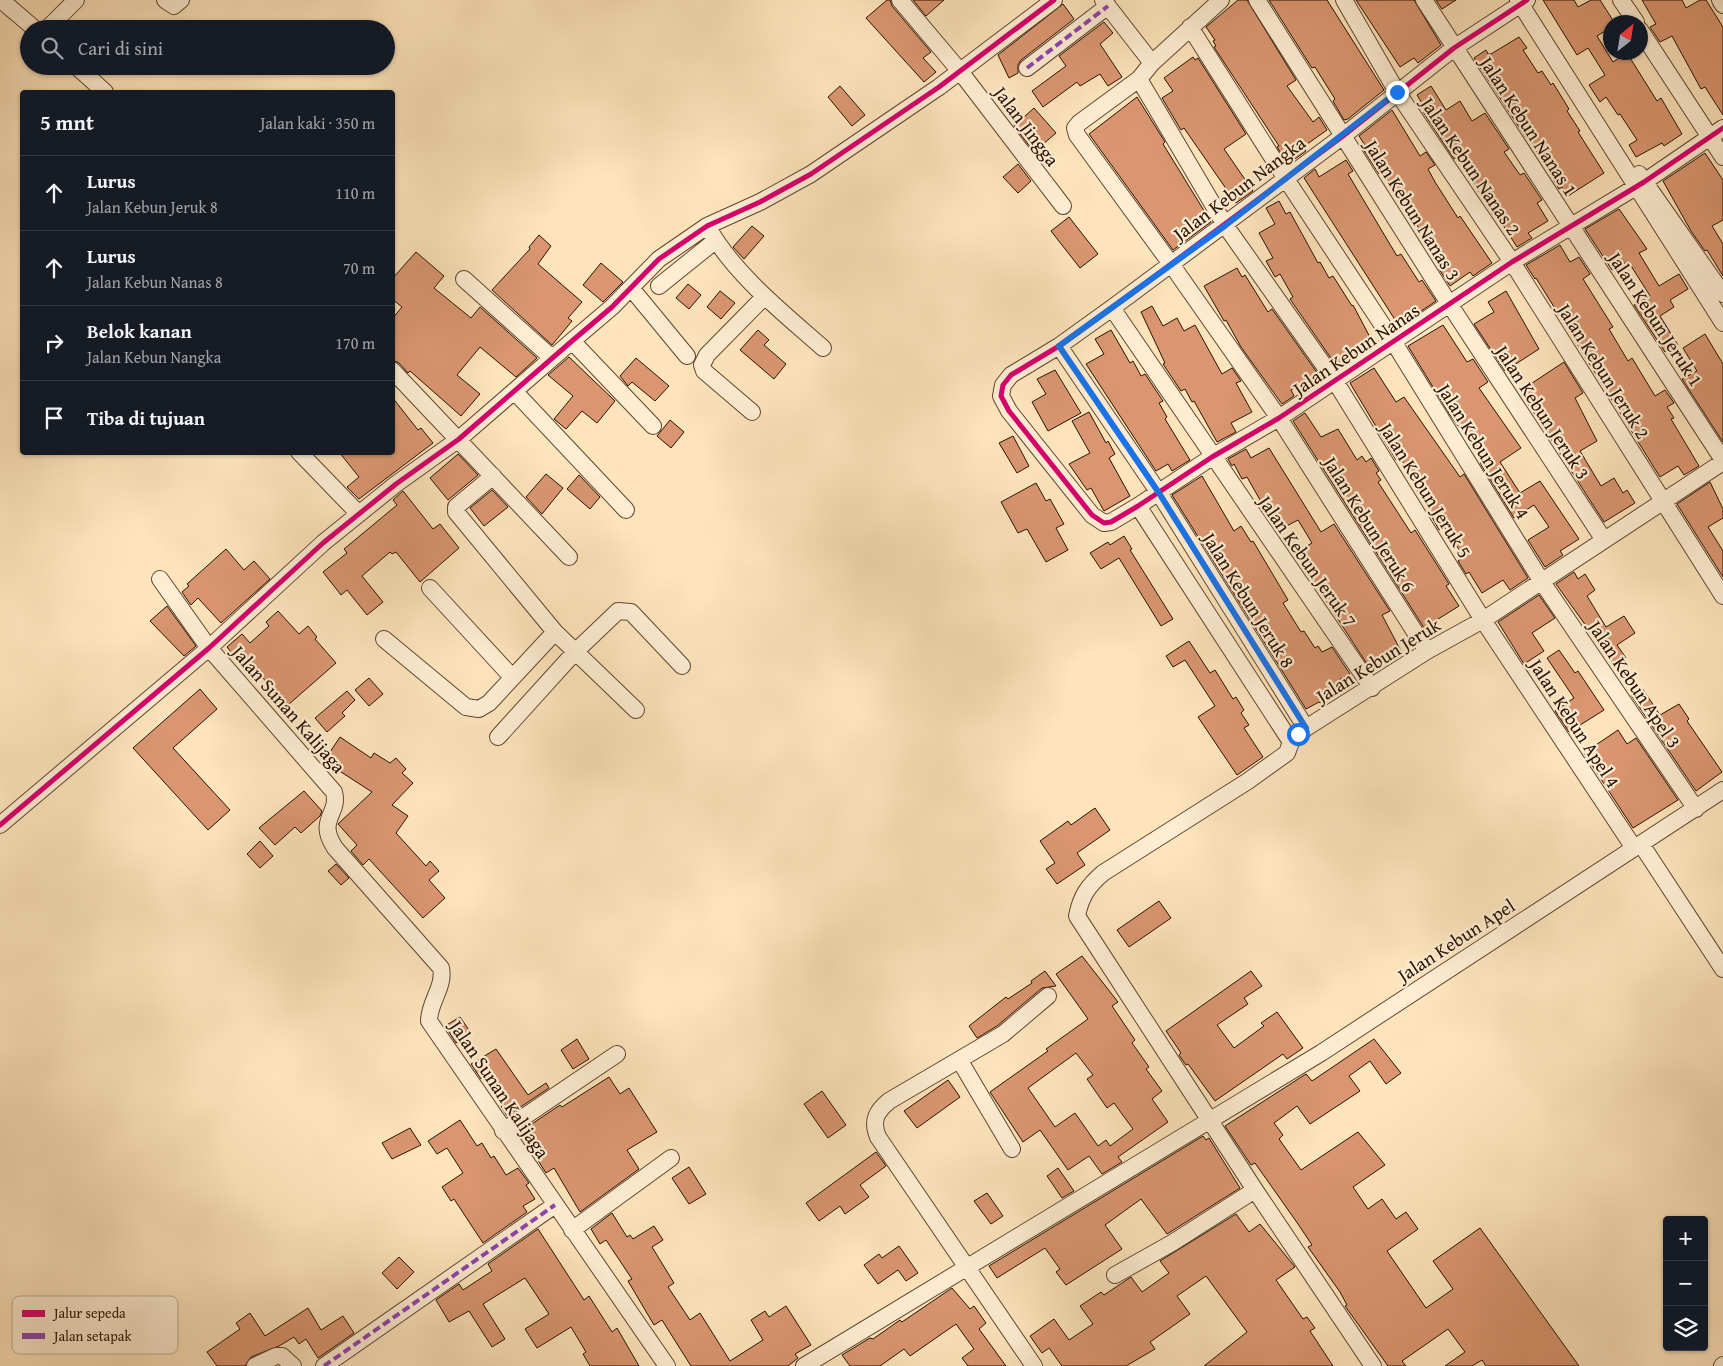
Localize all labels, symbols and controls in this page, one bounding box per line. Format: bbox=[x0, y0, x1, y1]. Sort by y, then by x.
north arrow bbox=[1603, 15, 1648, 60]
search box bbox=[20, 20, 395, 75]
icon: search bbox=[38, 34, 66, 62]
text: Cari di sini bbox=[78, 34, 163, 62]
street label: Jalan Kebun Nanas 1 bbox=[1472, 49, 1585, 201]
street label: Jalan Jingga bbox=[986, 78, 1066, 172]
route end bbox=[1386, 81, 1409, 104]
street label: Jalan Kebun Nanas 2 bbox=[1413, 90, 1528, 241]
text: 5 mnt bbox=[40, 107, 94, 138]
text: Jalan kaki · 350 m bbox=[260, 111, 375, 135]
street label: Jalan Kebun Nangka bbox=[1165, 129, 1311, 248]
street label: Jalan Kebun Nanas 3 bbox=[1357, 133, 1468, 286]
text: Lurus bbox=[87, 167, 136, 195]
icon: ahead bbox=[40, 179, 68, 207]
text: 110 m bbox=[335, 181, 375, 205]
text: Jalan Kebun Jeruk 8 bbox=[87, 195, 218, 219]
text: Lurus bbox=[87, 242, 136, 270]
street label: Jalan Kebun Jeruk 1 bbox=[1601, 245, 1710, 392]
icon: ahead bbox=[40, 254, 68, 282]
text: 70 m bbox=[343, 256, 375, 280]
text: Jalan Kebun Nanas 8 bbox=[87, 270, 223, 294]
street label: Jalan Kebun Nanas bbox=[1285, 296, 1425, 403]
street label: Jalan Kebun Jeruk 2 bbox=[1550, 296, 1657, 444]
text: Belok kanan bbox=[87, 317, 192, 345]
icon: right bbox=[40, 329, 68, 357]
text: 170 m bbox=[335, 331, 375, 355]
street label: Jalan Kebun Jeruk 3 bbox=[1488, 338, 1597, 485]
text: Jalan Kebun Nangka bbox=[87, 345, 221, 369]
street label: Jalan Kebun Jeruk 4 bbox=[1430, 376, 1537, 524]
icon: arrive bbox=[40, 404, 68, 432]
text: Tiba di tujuan bbox=[87, 404, 205, 432]
street label: Jalan Kebun Jeruk 5 bbox=[1372, 415, 1479, 563]
street label: Jalan Kebun Jeruk 6 bbox=[1316, 449, 1423, 597]
street label: Jalan Kebun Jeruk 7 bbox=[1251, 488, 1364, 633]
street label: Jalan Kebun Jeruk 8 bbox=[1195, 525, 1302, 673]
street label: Jalan Kebun Jeruk bbox=[1309, 610, 1446, 711]
street label: Jalan Kebun Apel 3 bbox=[1581, 613, 1688, 753]
street label: Jalan Sunan Kalijaga bbox=[224, 637, 353, 779]
street label: Jalan Kebun Apel 4 bbox=[1522, 651, 1627, 793]
route start bbox=[1287, 723, 1310, 746]
street label: Jalan Kebun Apel bbox=[1390, 891, 1520, 990]
street label: Jalan Sunan Kalijaga bbox=[442, 1013, 557, 1164]
map controls bbox=[1663, 1216, 1708, 1351]
button: + bbox=[1663, 1216, 1708, 1261]
button: − bbox=[1663, 1261, 1708, 1306]
legend bbox=[12, 1296, 178, 1354]
text: Jalur sepeda bbox=[52, 1303, 126, 1323]
button: layers bbox=[1663, 1306, 1708, 1351]
text: Jalan setapak bbox=[52, 1326, 132, 1346]

